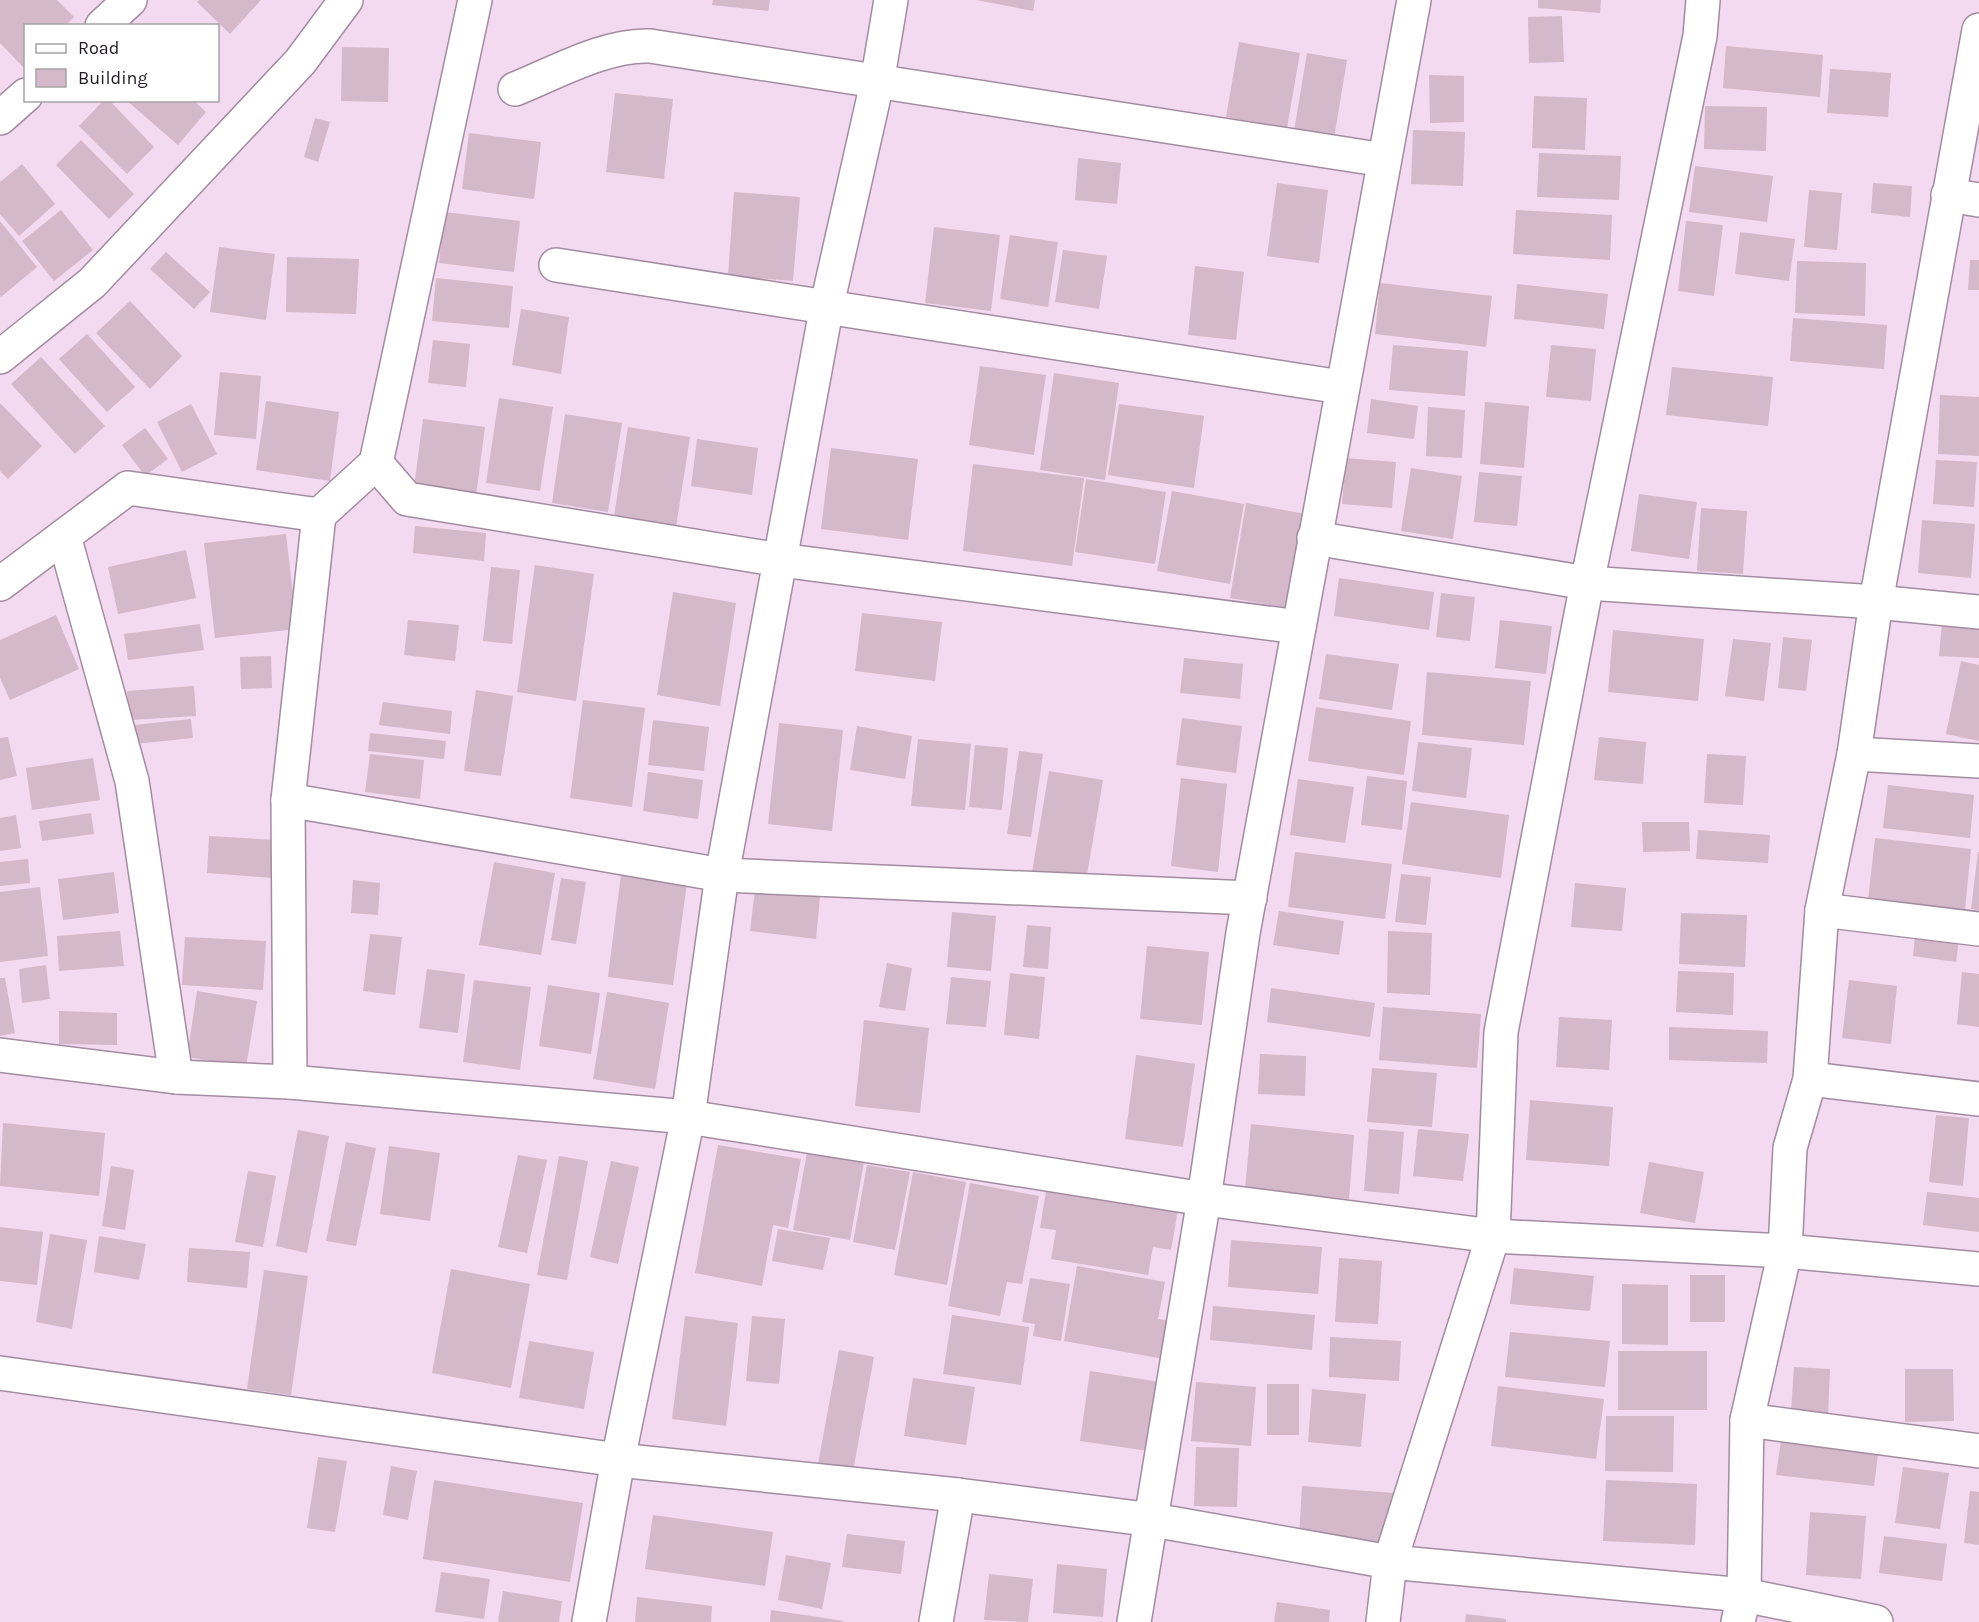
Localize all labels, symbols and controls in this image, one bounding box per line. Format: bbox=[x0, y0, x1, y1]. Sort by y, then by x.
legend bbox=[24, 24, 219, 102]
text: Road bbox=[78, 37, 119, 59]
text: Building bbox=[78, 67, 148, 89]

